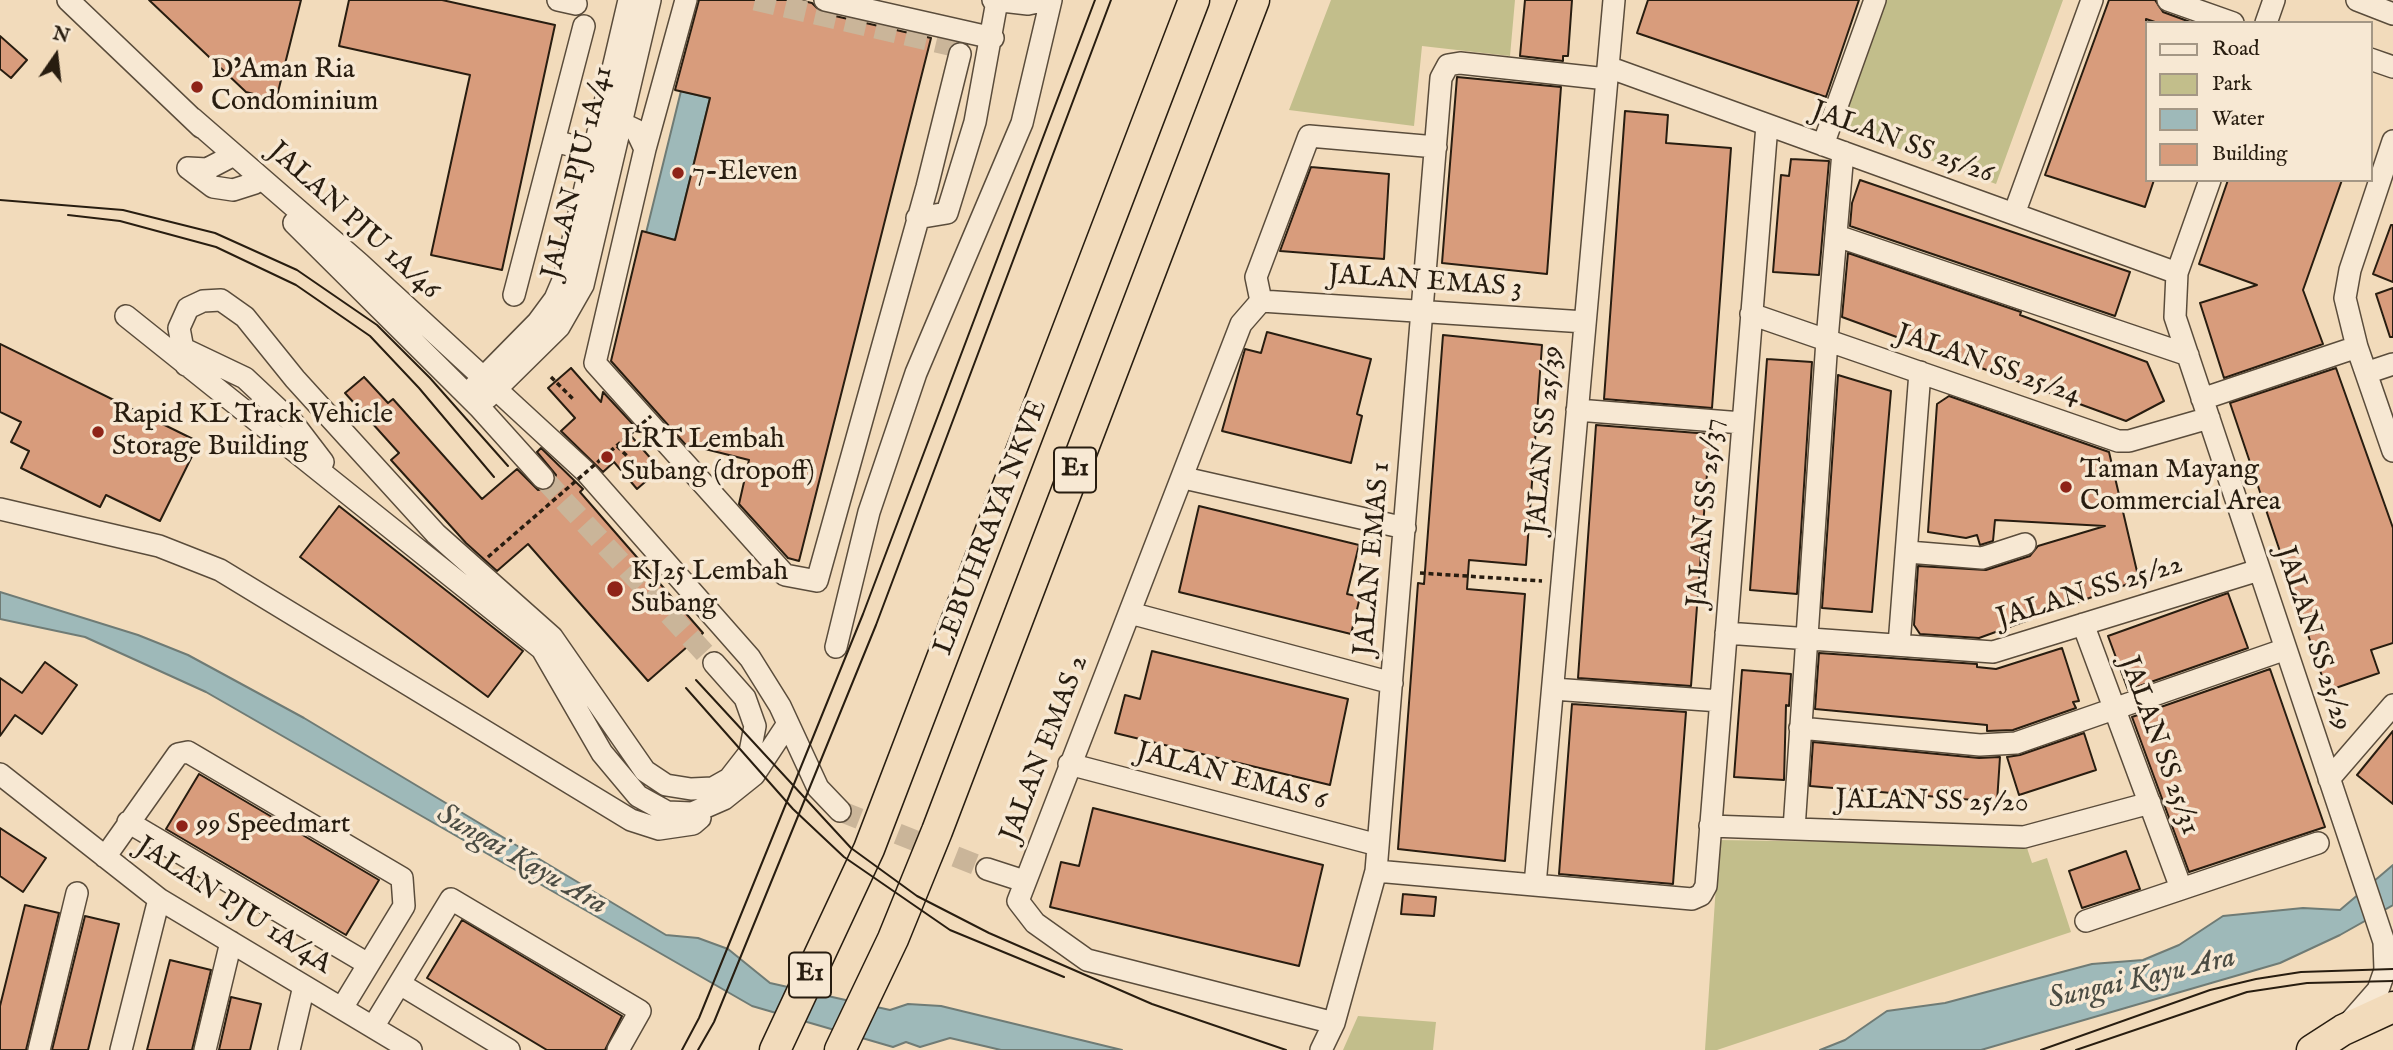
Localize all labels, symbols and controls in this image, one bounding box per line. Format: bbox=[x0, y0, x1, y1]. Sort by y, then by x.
north arrow bbox=[21, 21, 91, 91]
legend bbox=[2144, 21, 2372, 182]
text: N bbox=[50, 22, 72, 49]
text: Road bbox=[2212, 36, 2259, 63]
place label: D’Aman Ria Condominium bbox=[211, 54, 378, 120]
street label: JALAN PJU 1A/41 bbox=[536, 63, 622, 283]
text: Park bbox=[2212, 71, 2252, 98]
marker: D’Aman Ria Condominium bbox=[189, 79, 205, 95]
street label: JALAN SS 25/26 bbox=[1806, 96, 1998, 192]
text: Water bbox=[2212, 106, 2264, 133]
street label: JALAN PJU 1A/46 bbox=[260, 136, 446, 308]
text: Building bbox=[2212, 141, 2287, 168]
place label: 7-Eleven bbox=[692, 156, 798, 190]
marker: 7-Eleven bbox=[670, 165, 686, 181]
street label: JALAN EMAS 3 bbox=[1327, 259, 1523, 307]
street label: JALAN SS 25/24 bbox=[1891, 319, 2085, 413]
street label: JALAN SS 25/39 bbox=[1521, 344, 1571, 536]
street label: LEBUHRAYA NKVE bbox=[928, 396, 1056, 660]
place label: Rapid KL Track Vehicle Storage Building bbox=[112, 399, 393, 465]
street label: JALAN SS 25/37 bbox=[1682, 417, 1732, 609]
marker: Rapid KL Track Vehicle Storage Building bbox=[90, 424, 106, 440]
place label: LRT Lembah Subang (dropoff) bbox=[621, 424, 815, 490]
road number: E1 bbox=[1054, 447, 1096, 492]
marker: LRT Lembah Subang (dropoff) bbox=[599, 449, 615, 465]
place label: Taman Mayang Commercial Area bbox=[2080, 454, 2281, 520]
street label: JALAN EMAS 1 bbox=[1349, 461, 1399, 657]
marker: Taman Mayang Commercial Area bbox=[2058, 479, 2074, 495]
street label: JALAN SS 25/29 bbox=[2266, 543, 2358, 735]
street label: JALAN SS 25/22 bbox=[1993, 549, 2187, 637]
place label: KJ25 Lembah Subang bbox=[631, 556, 788, 622]
marker: KJ25 Lembah Subang bbox=[605, 579, 625, 599]
street label: JALAN EMAS 2 bbox=[995, 651, 1097, 847]
street label: JALAN SS 25/31 bbox=[2110, 652, 2206, 840]
street label: JALAN EMAS 6 bbox=[1132, 736, 1330, 820]
street label: JALAN SS 25/20 bbox=[1835, 785, 2029, 821]
water label: Sungai Kayu Ara bbox=[429, 798, 613, 924]
place label: 99 Speedmart bbox=[196, 809, 350, 843]
marker: 99 Speedmart bbox=[174, 818, 190, 834]
street label: JALAN PJU 1A/4A bbox=[129, 831, 337, 983]
water label: Sungai Kayu Ara bbox=[2045, 941, 2239, 1019]
road number: E1 bbox=[789, 952, 831, 998]

